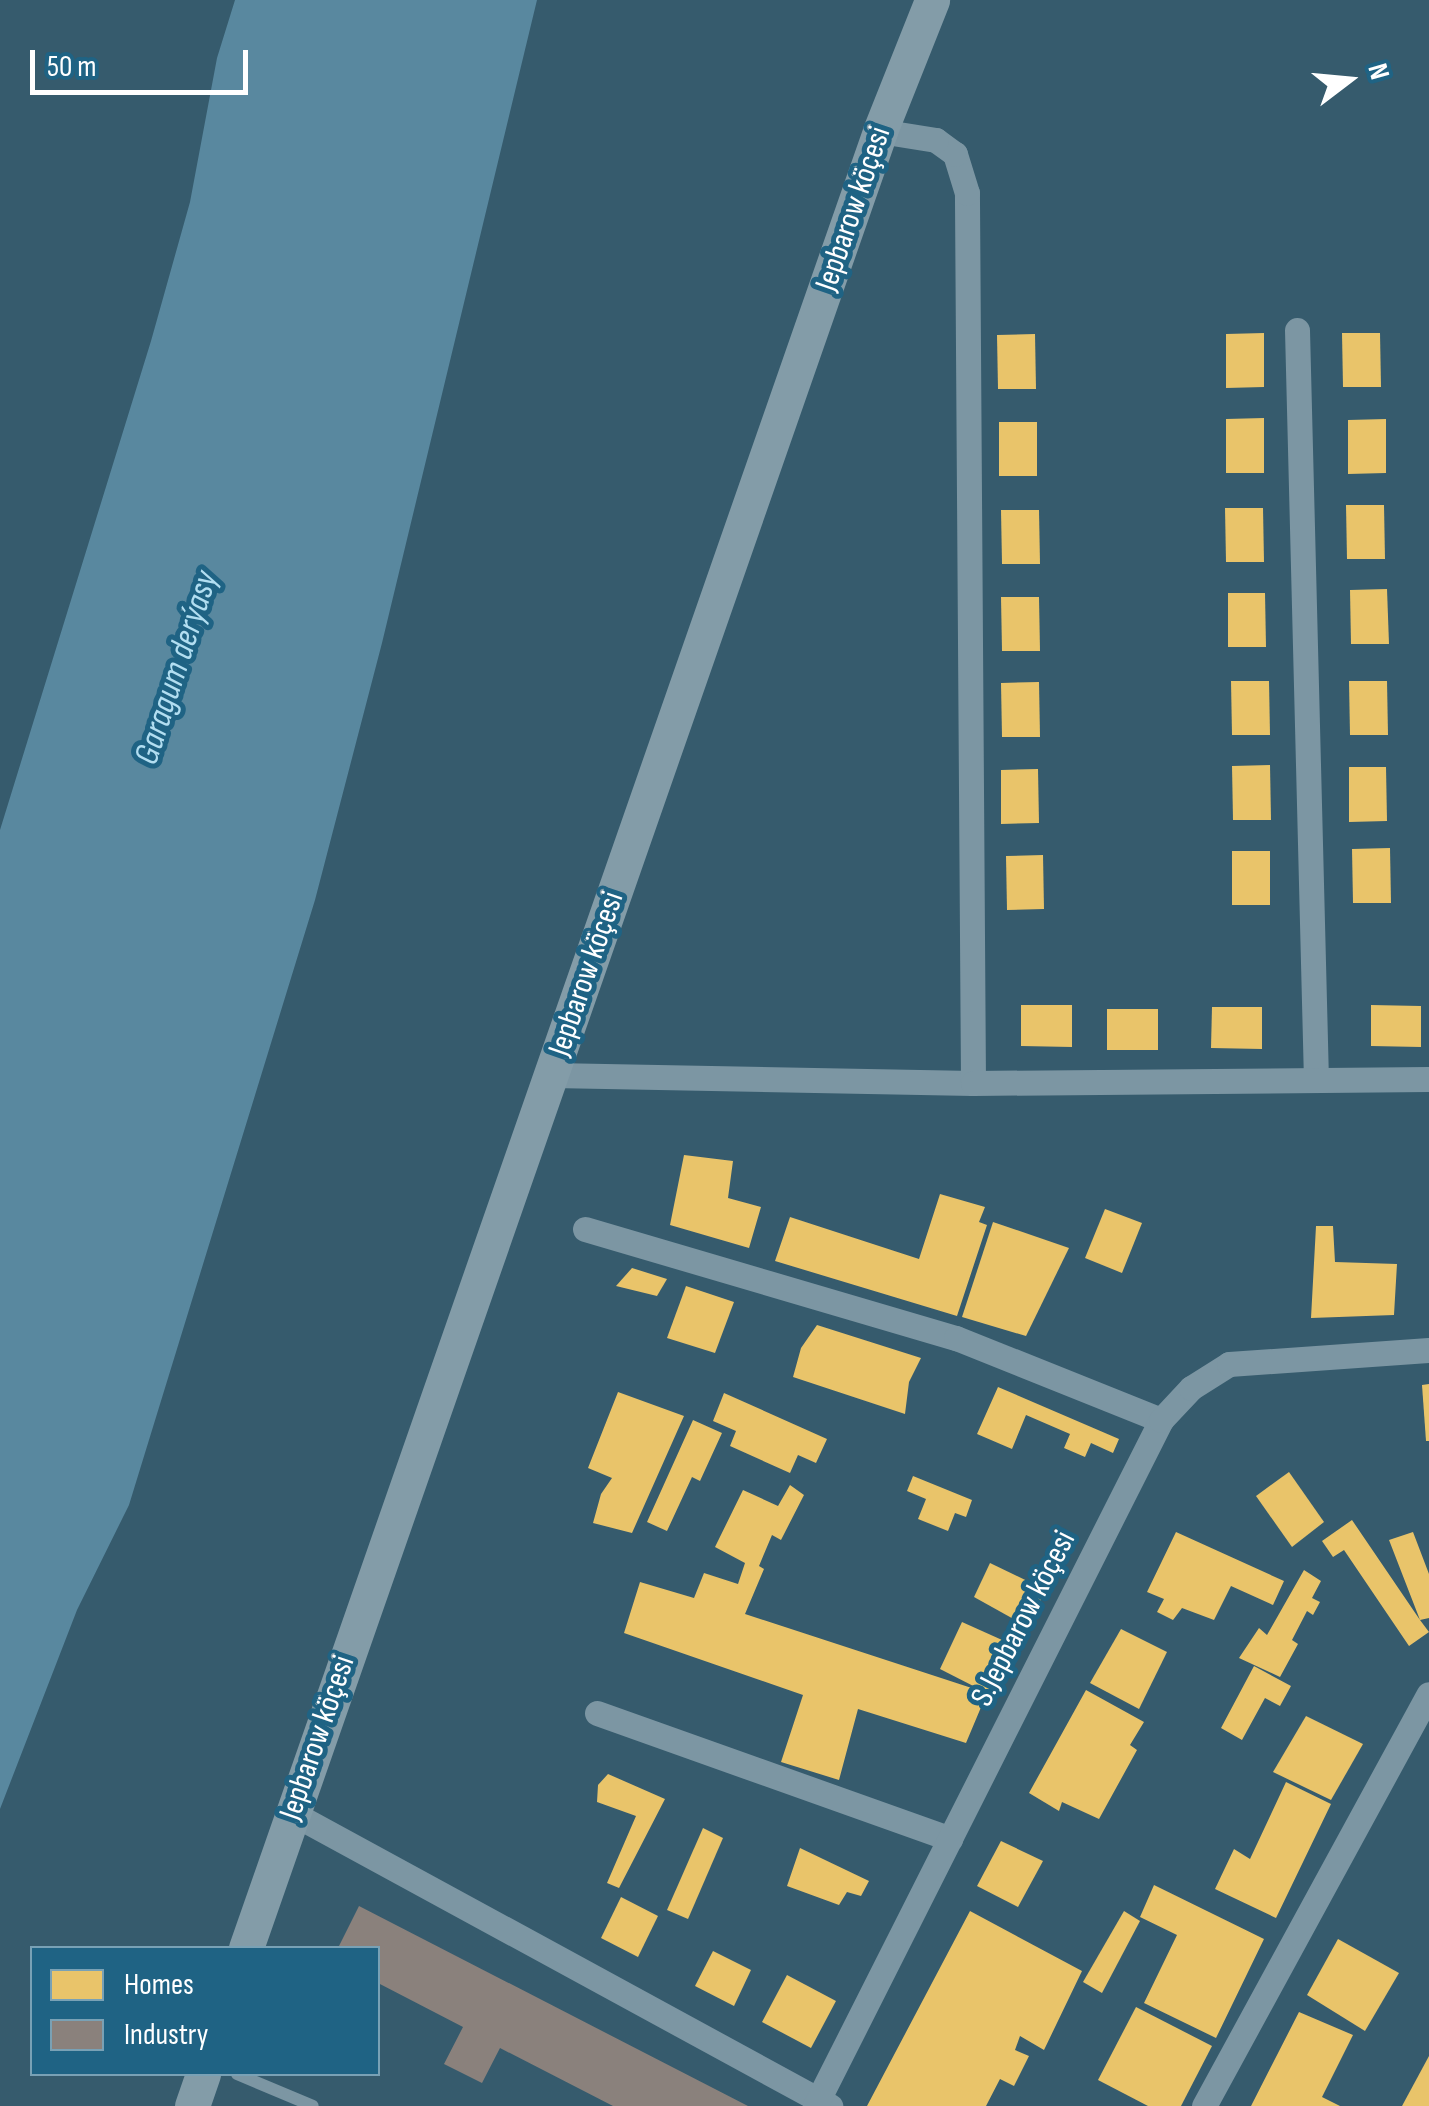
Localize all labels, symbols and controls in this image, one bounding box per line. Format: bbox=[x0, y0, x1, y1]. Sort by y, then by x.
scale bar bbox=[35, 30, 252, 92]
north arrow bbox=[1299, 30, 1399, 130]
text: 50 m bbox=[47, 49, 96, 85]
text: N bbox=[1360, 60, 1396, 83]
street label: Jepbarow köçesi bbox=[808, 122, 900, 296]
water label: Garagum derýasy bbox=[126, 566, 228, 770]
street label: Jepbarow köçesi bbox=[541, 887, 633, 1061]
street label: S.Jepbarow köçesi bbox=[963, 1525, 1085, 1713]
street label: Jepbarow köçesi bbox=[272, 1651, 364, 1825]
legend bbox=[30, 1946, 380, 2076]
text: Homes bbox=[124, 1967, 194, 2003]
text: Industry bbox=[124, 2017, 208, 2053]

